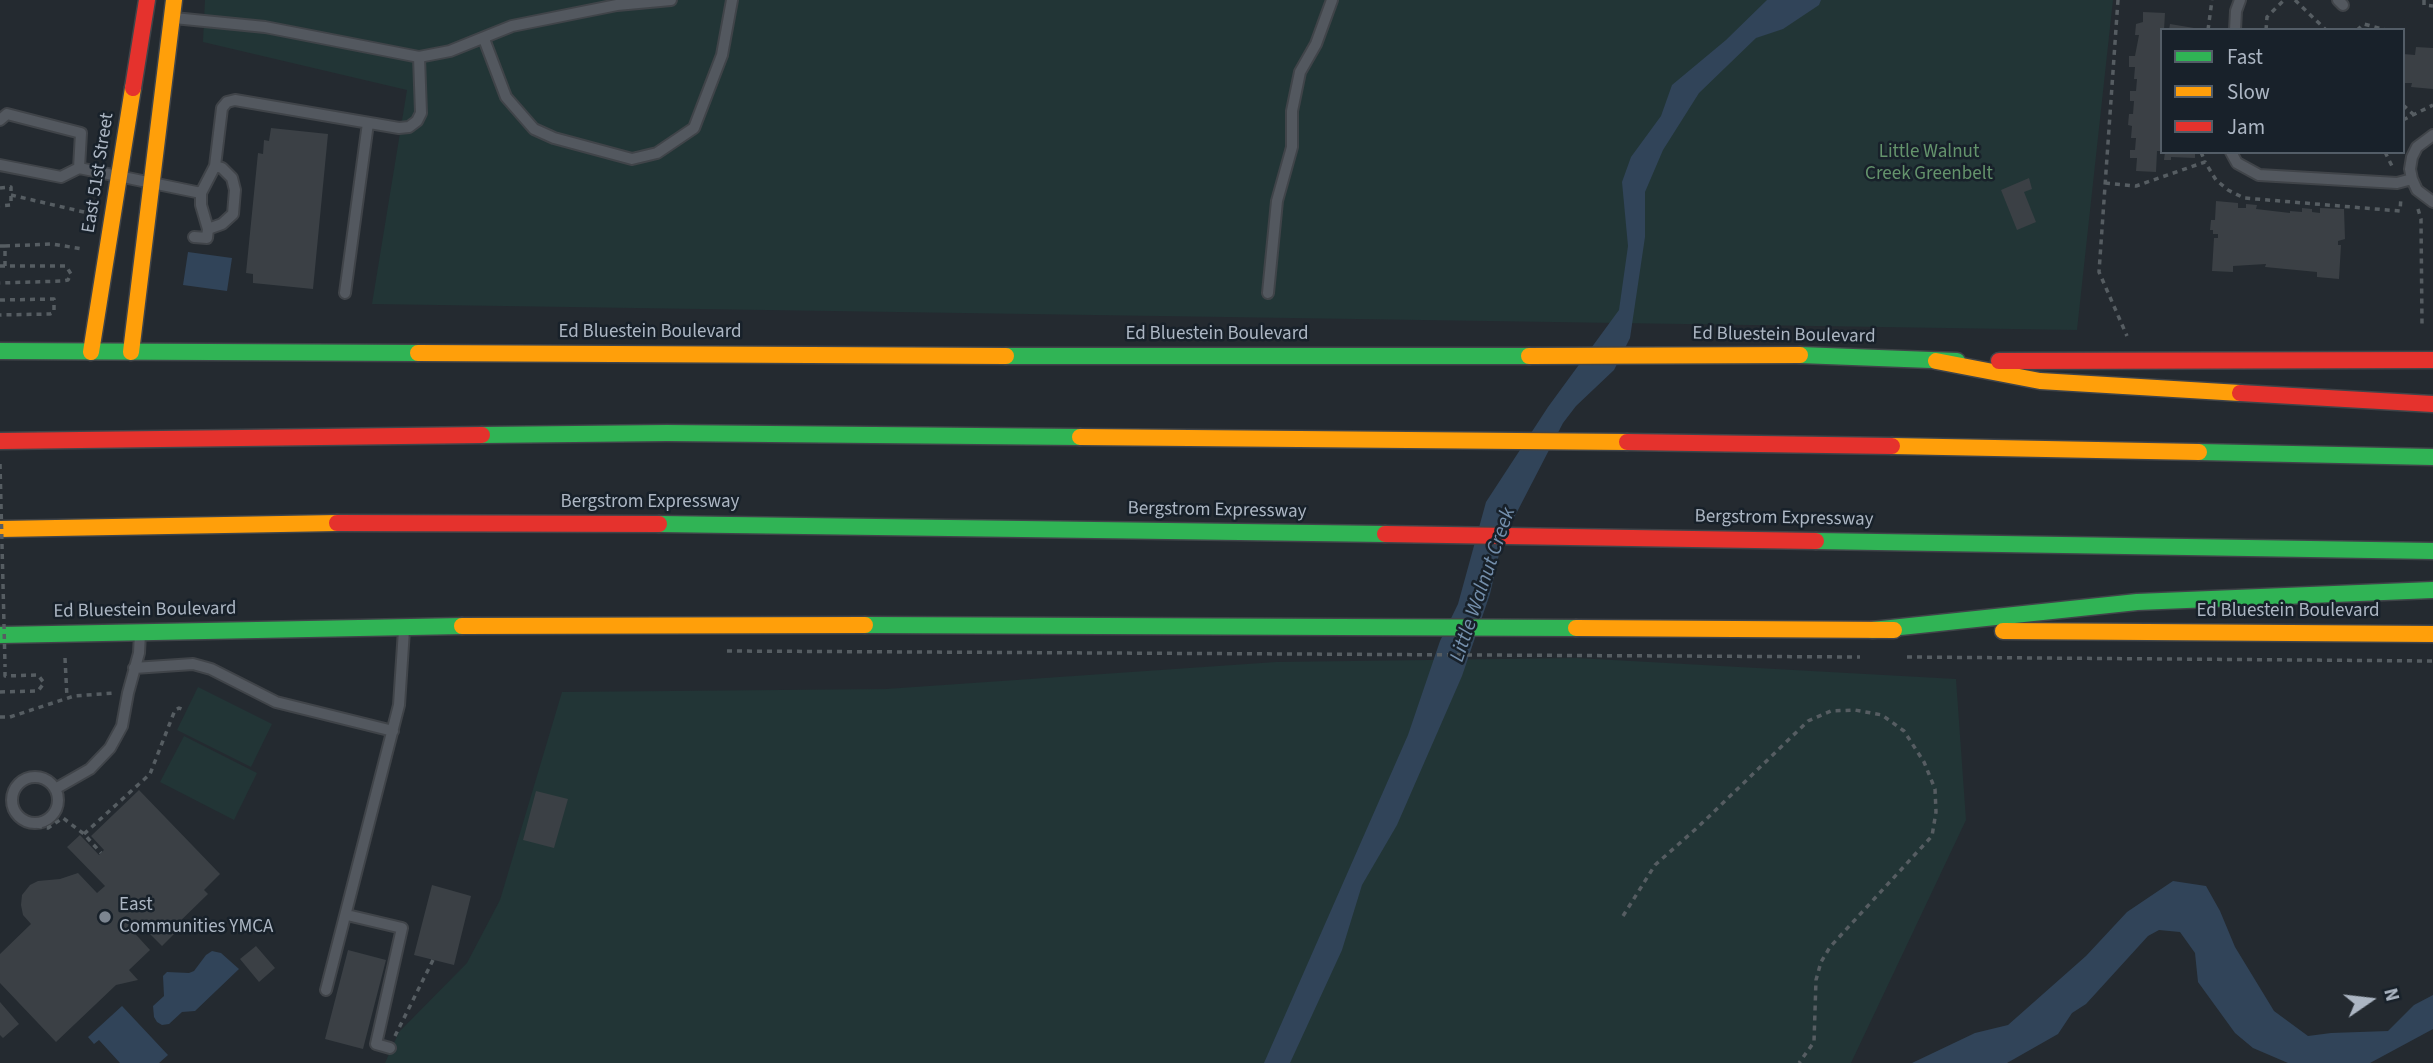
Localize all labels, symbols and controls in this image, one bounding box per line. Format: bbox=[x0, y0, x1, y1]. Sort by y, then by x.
legend bbox=[2160, 28, 2405, 154]
text: Fast bbox=[2227, 42, 2263, 72]
text: Slow bbox=[2227, 77, 2270, 107]
street label: East 51st Street bbox=[78, 111, 120, 235]
text: Jam bbox=[2227, 112, 2265, 142]
park label: Little Walnut Creek Greenbelt bbox=[1865, 142, 1993, 186]
street label: Ed Bluestein Boulevard bbox=[558, 322, 742, 344]
street label: Ed Bluestein Boulevard bbox=[1692, 323, 1876, 349]
street label: Ed Bluestein Boulevard bbox=[1125, 324, 1309, 346]
street label: Bergstrom Expressway bbox=[561, 492, 739, 514]
street label: Bergstrom Expressway bbox=[1127, 498, 1307, 524]
water label: Little Walnut Creek bbox=[1446, 504, 1522, 666]
street label: Bergstrom Expressway bbox=[1694, 506, 1874, 532]
street label: Ed Bluestein Boulevard bbox=[53, 598, 237, 624]
street label: Ed Bluestein Boulevard bbox=[2196, 601, 2380, 623]
place label: East Communities YMCA bbox=[119, 895, 273, 939]
marker: East Communities YMCA bbox=[97, 909, 113, 925]
north arrow bbox=[2335, 965, 2405, 1035]
text: N bbox=[2376, 985, 2405, 1004]

